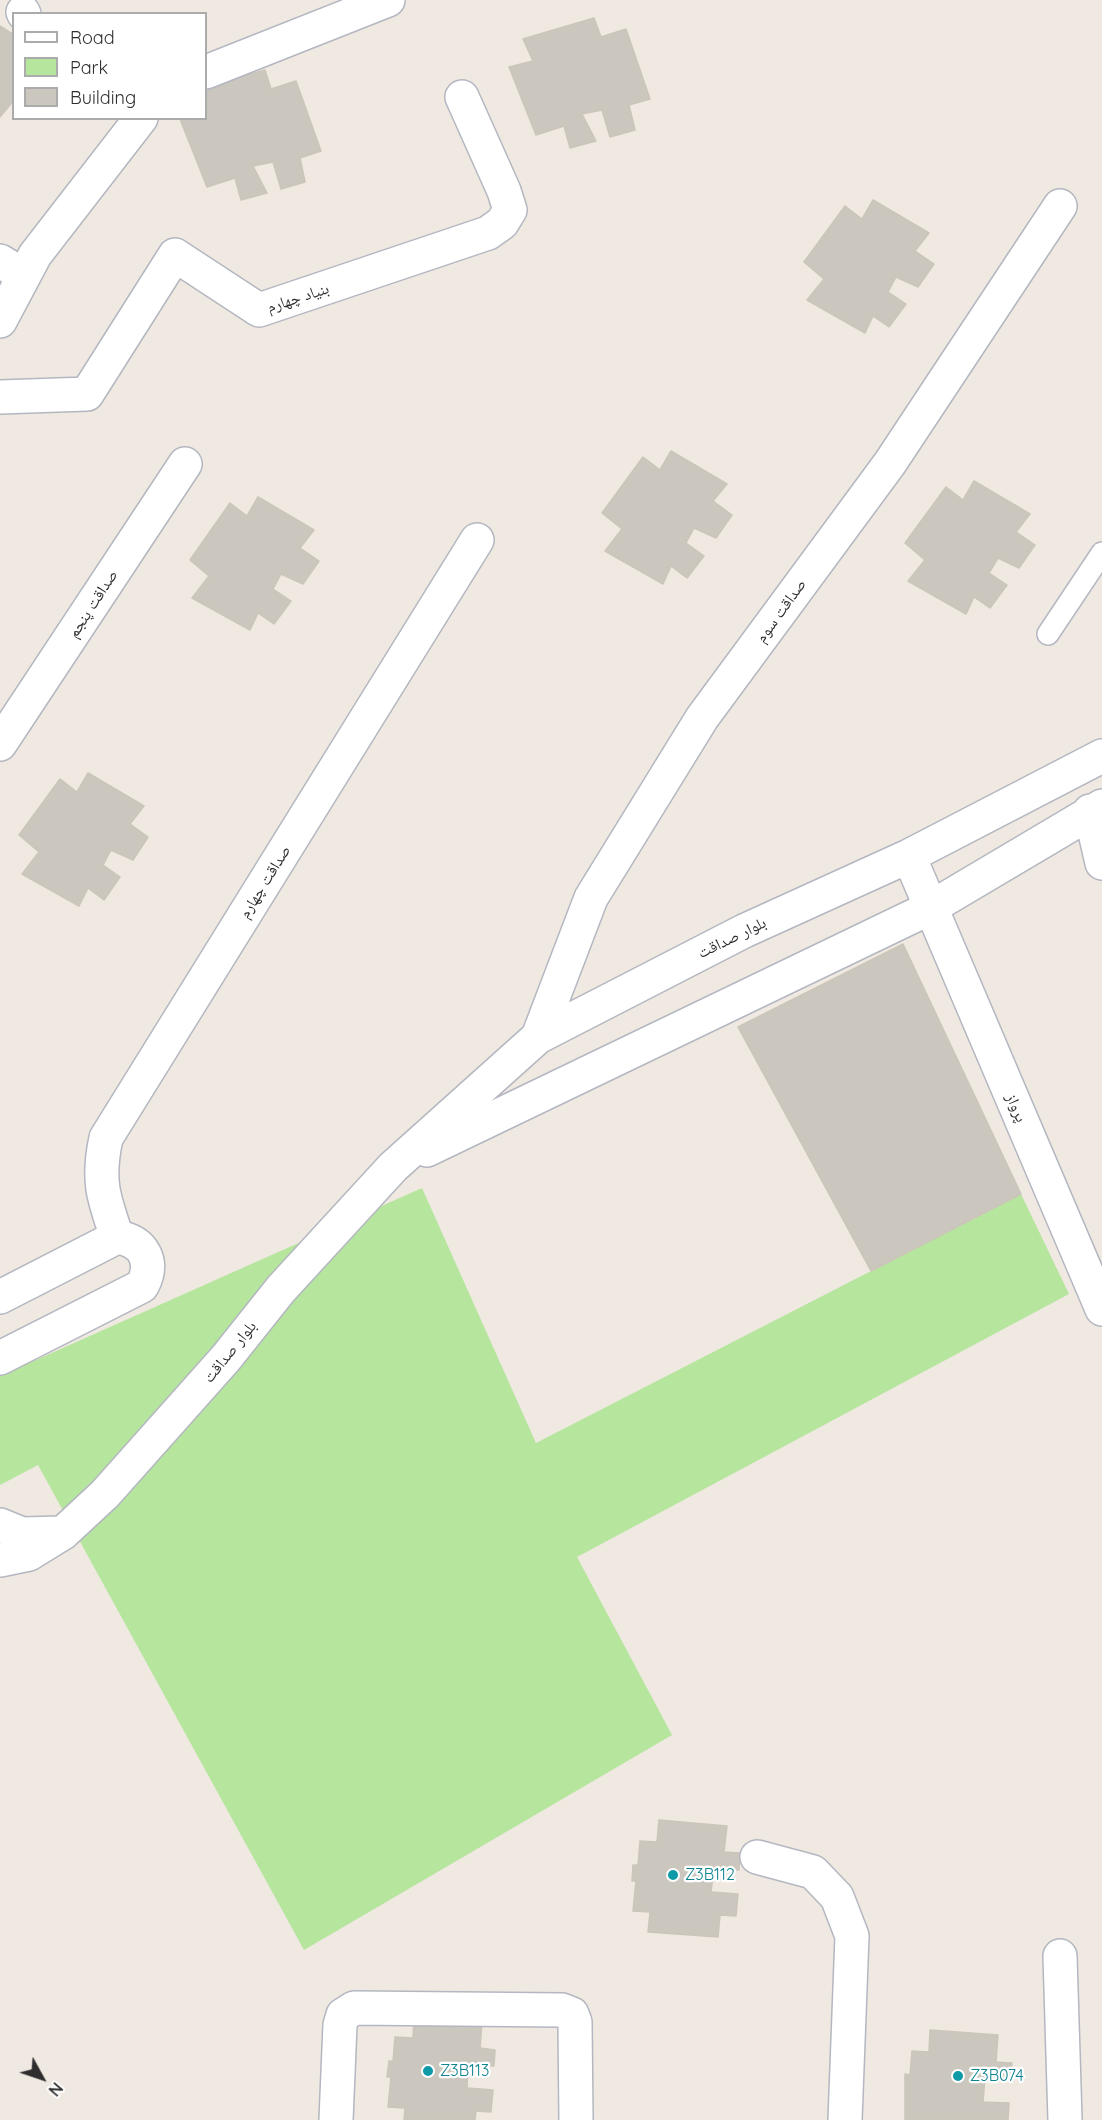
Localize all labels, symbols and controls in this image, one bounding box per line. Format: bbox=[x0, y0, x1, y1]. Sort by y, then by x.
legend bbox=[12, 12, 207, 120]
text: Road bbox=[70, 26, 115, 49]
text: Park bbox=[70, 56, 108, 79]
text: Building bbox=[70, 86, 136, 109]
street label: بنیاد چهارم bbox=[265, 279, 331, 317]
street label: صداقت پنجم bbox=[64, 566, 122, 642]
street label: صداقت سوم bbox=[751, 575, 811, 647]
street label: صداقت چهارم bbox=[235, 842, 295, 922]
street label: بلوار صداقت bbox=[695, 913, 769, 963]
street label: پرواز bbox=[1001, 1091, 1031, 1125]
street label: بلوار صداقت bbox=[199, 1317, 261, 1387]
place label: Z3B112 bbox=[685, 1865, 735, 1885]
marker: Z3B112 bbox=[666, 1868, 680, 1882]
north arrow bbox=[12, 2048, 72, 2108]
place label: Z3B113 bbox=[440, 2061, 489, 2081]
marker: Z3B113 bbox=[421, 2064, 435, 2078]
place label: Z3B074 bbox=[970, 2066, 1024, 2086]
marker: Z3B074 bbox=[951, 2069, 965, 2083]
text: N bbox=[44, 2079, 67, 2100]

